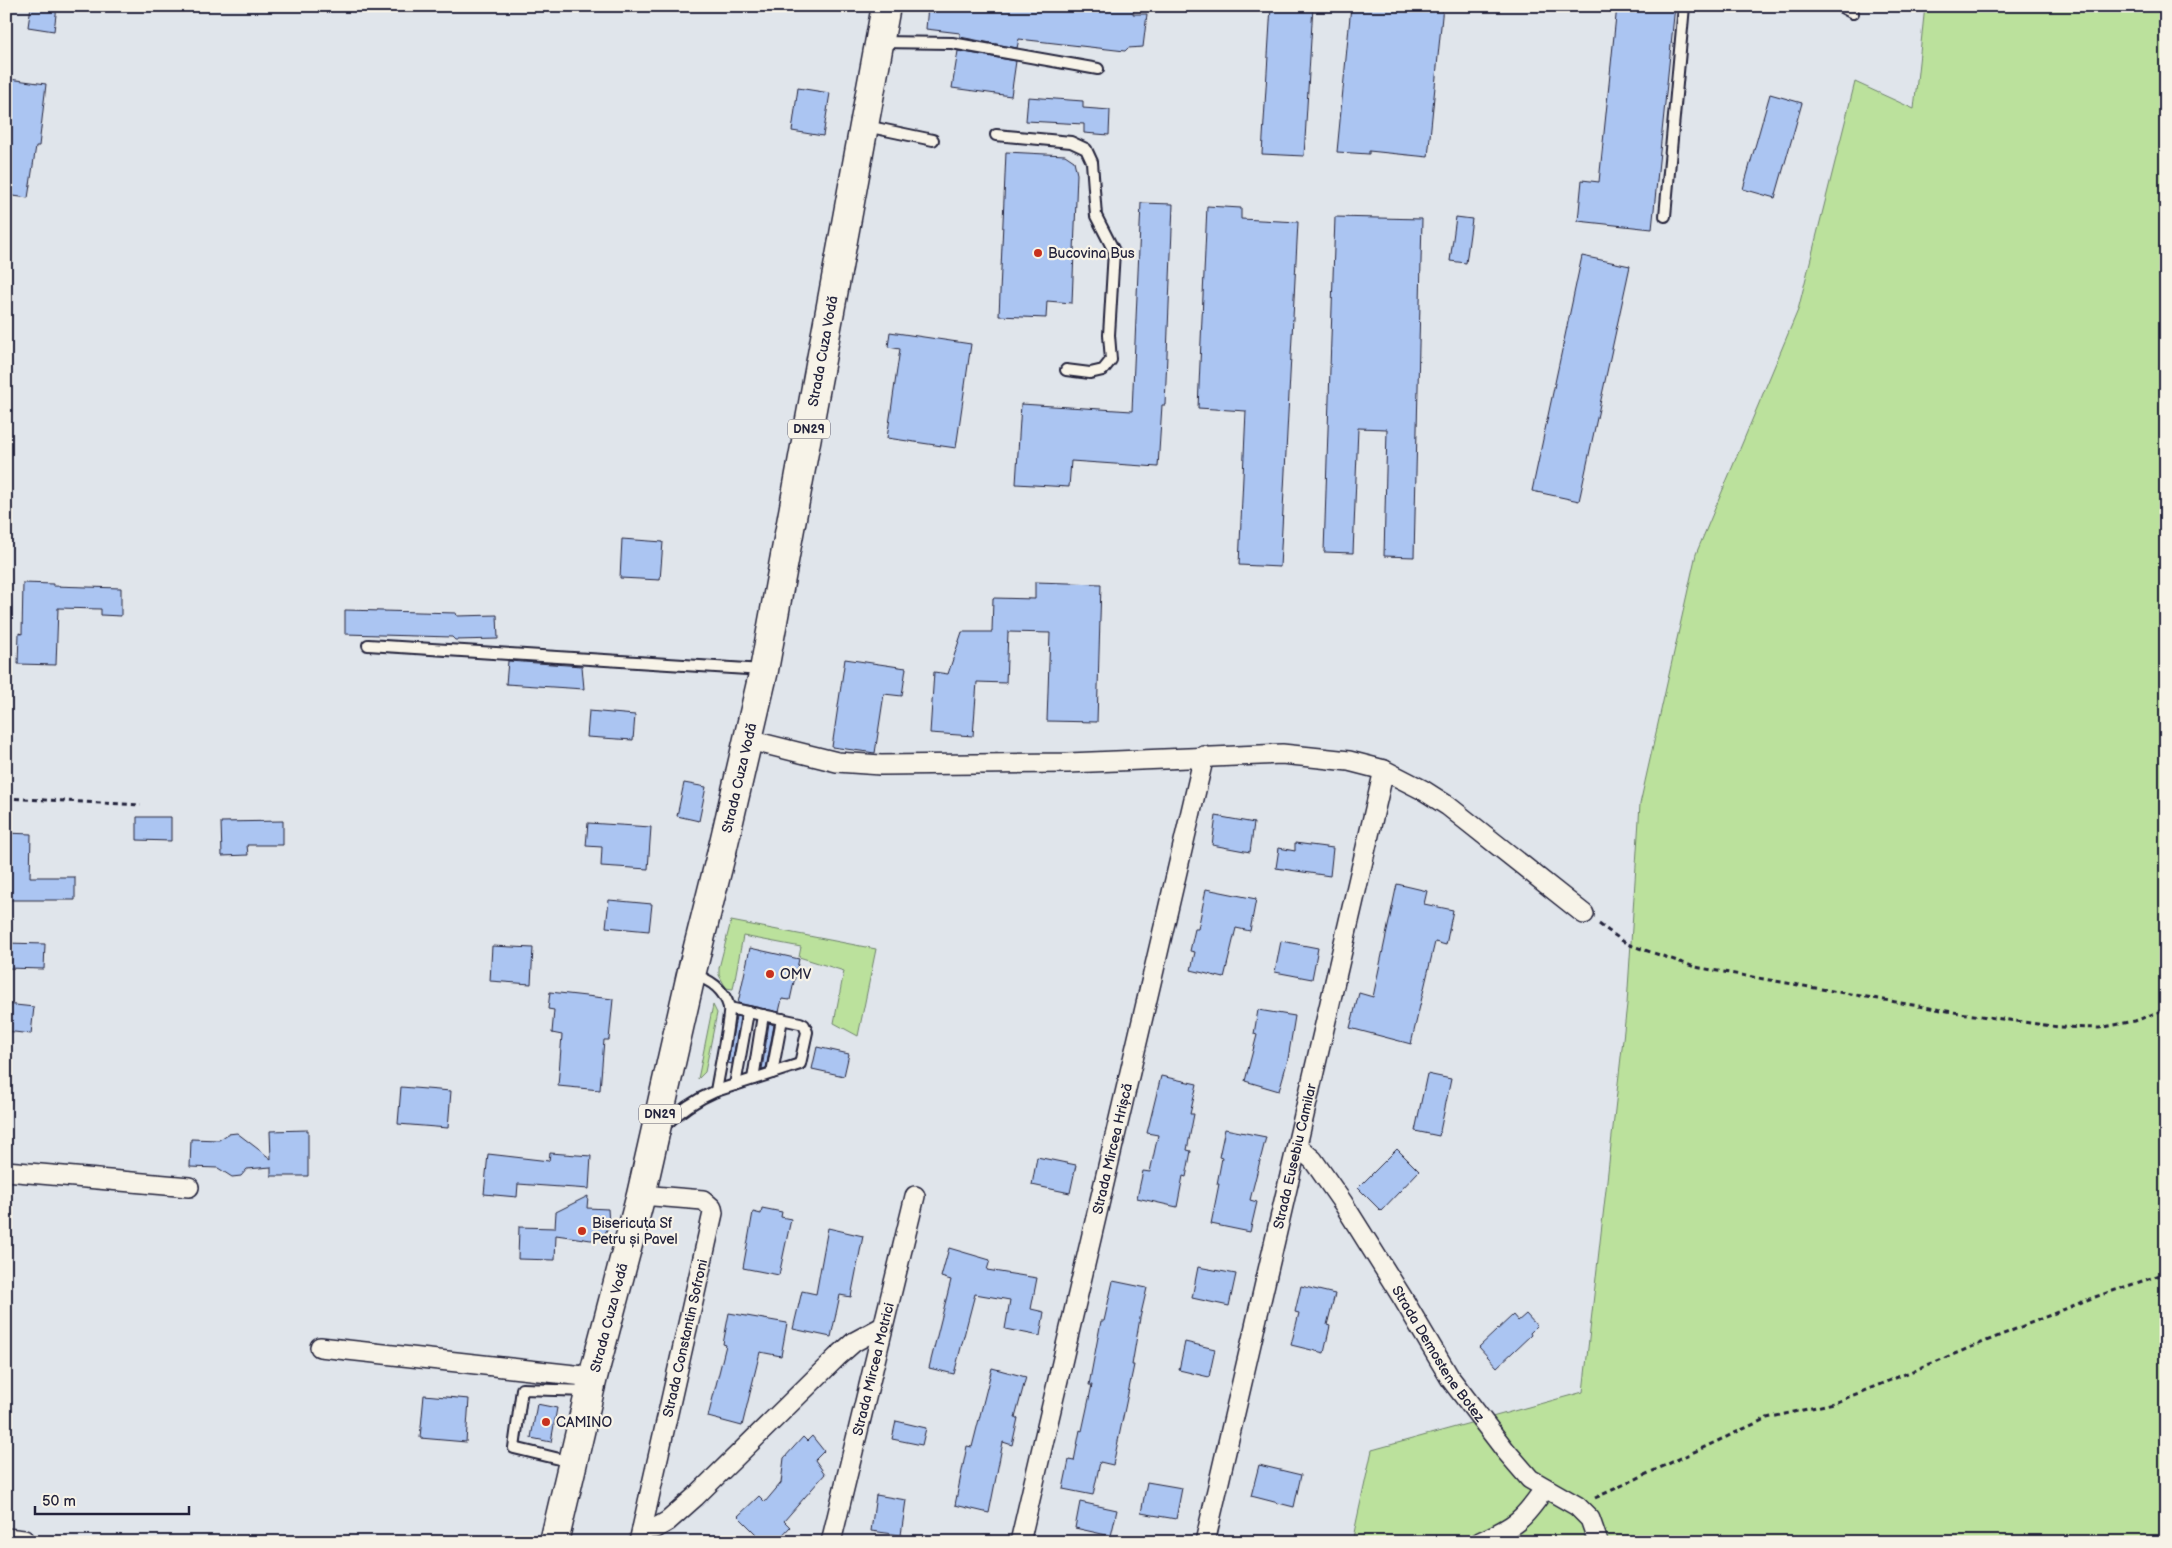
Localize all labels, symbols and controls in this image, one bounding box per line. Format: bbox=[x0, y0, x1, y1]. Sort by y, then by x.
place label: Bucovina Bus bbox=[1048, 245, 1135, 262]
marker: Bucovina Bus bbox=[1032, 247, 1044, 259]
street label: Strada Cuza Vodă bbox=[805, 294, 842, 408]
road number: DN29 bbox=[788, 419, 830, 438]
street label: Strada Cuza Vodă bbox=[718, 721, 760, 835]
place label: OMV bbox=[780, 966, 812, 983]
marker: OMV bbox=[764, 968, 776, 980]
street label: Strada Eusebiu Camilar bbox=[1270, 1081, 1320, 1231]
street label: Strada Mircea Hrișcă bbox=[1089, 1082, 1136, 1216]
road number: DN29 bbox=[639, 1104, 681, 1124]
place label: Bisericuța Sf Petru și Pavel bbox=[592, 1215, 678, 1248]
marker: Bisericuța Sf Petru și Pavel bbox=[576, 1225, 588, 1237]
street label: Strada Constantin Sofroni bbox=[659, 1258, 711, 1419]
street label: Strada Cuza Vodă bbox=[587, 1261, 632, 1374]
street label: Strada Demostene Botez bbox=[1388, 1283, 1488, 1425]
street label: Strada Mircea Motrici bbox=[849, 1301, 898, 1437]
place label: CAMINO bbox=[556, 1414, 612, 1431]
marker: CAMINO bbox=[540, 1416, 552, 1428]
scale bar bbox=[35, 1483, 189, 1515]
text: 50 m bbox=[42, 1492, 76, 1511]

